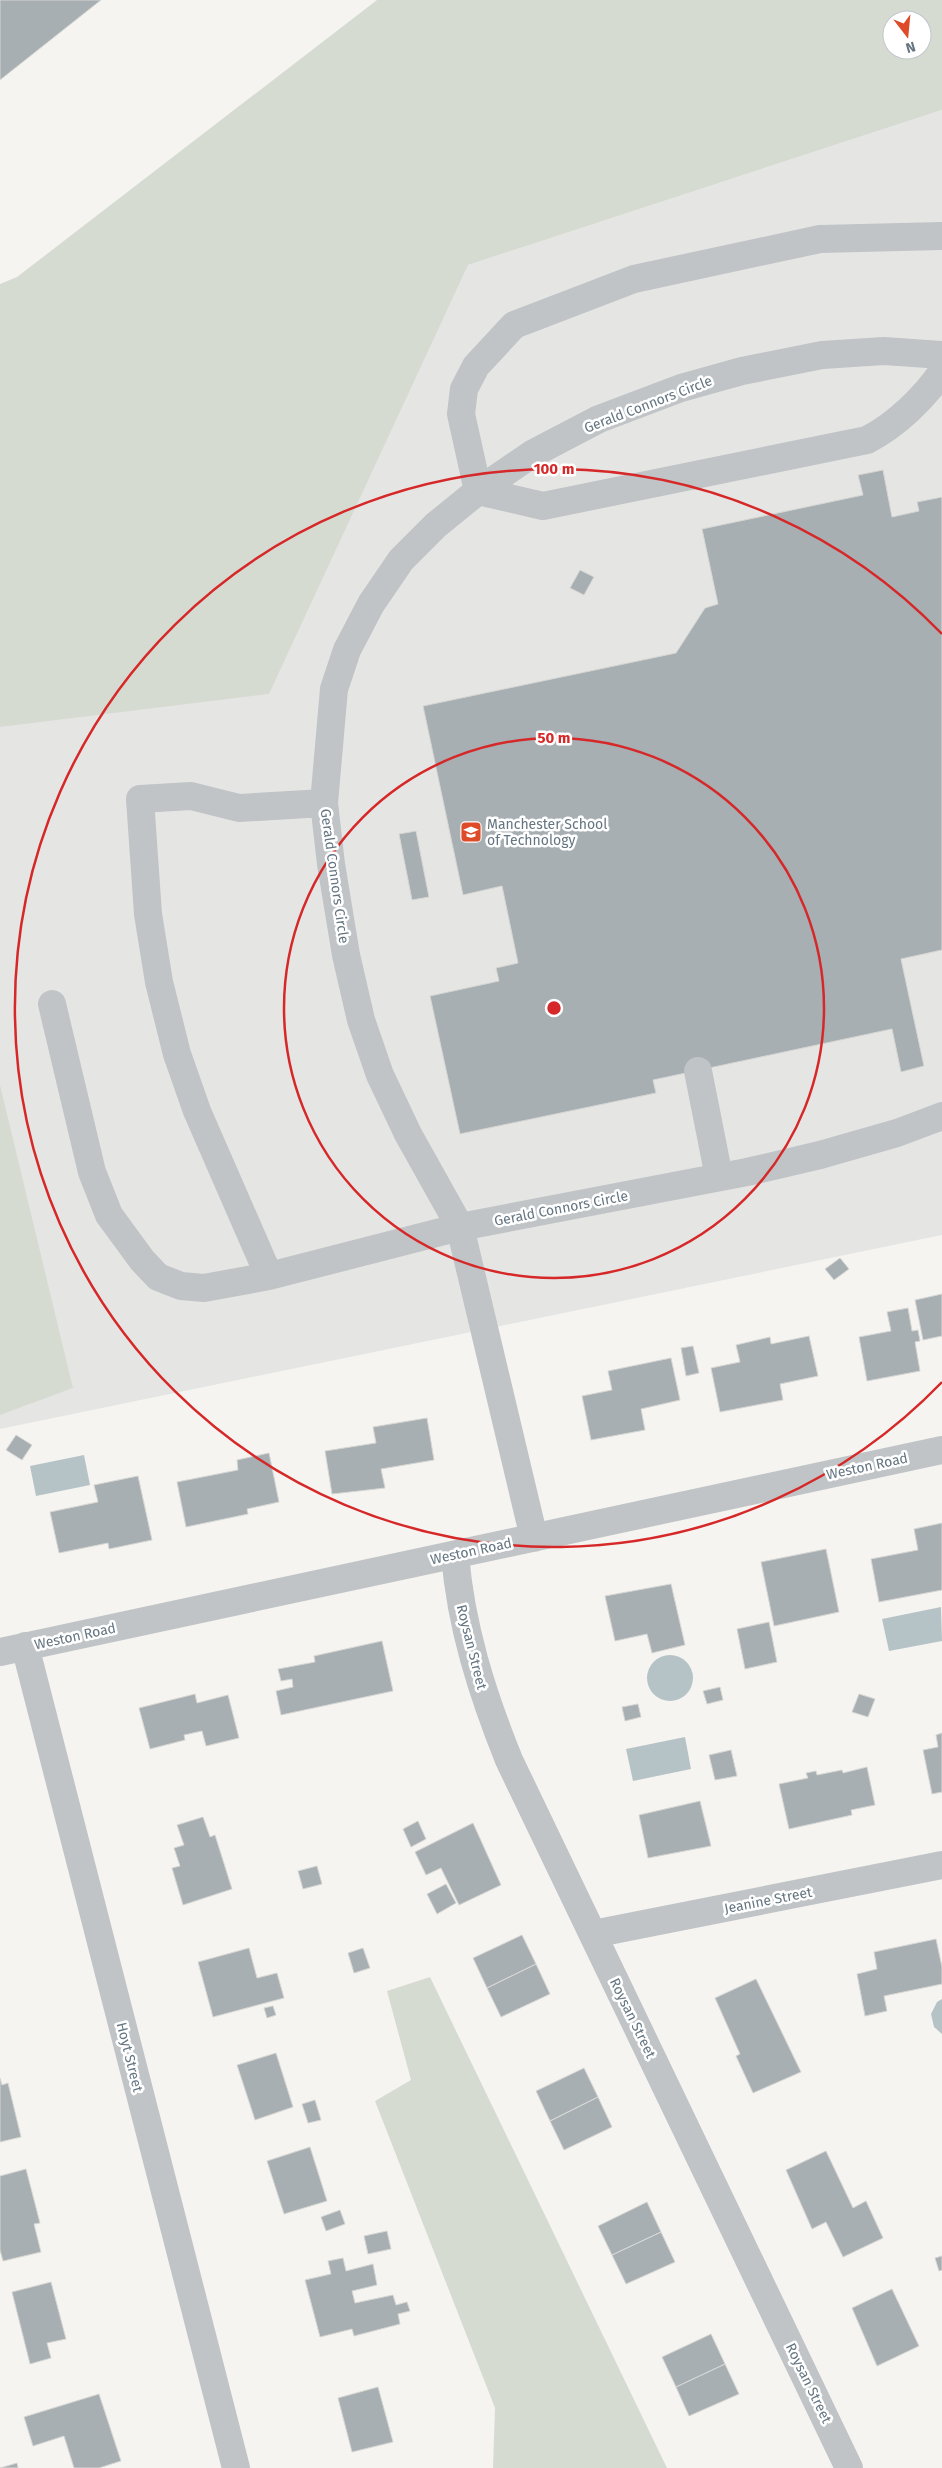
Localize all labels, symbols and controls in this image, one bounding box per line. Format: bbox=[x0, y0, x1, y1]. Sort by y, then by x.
north arrow bbox=[882, 10, 932, 60]
text: N bbox=[904, 38, 917, 56]
street label: Gerald Connors Circle bbox=[582, 372, 715, 437]
text: 100 m bbox=[534, 460, 574, 478]
text: 50 m bbox=[537, 729, 571, 747]
street label: Gerald Connors Circle bbox=[317, 808, 352, 945]
place label: Manchester School of Technology bbox=[487, 816, 607, 849]
school or university icon: Manchester School of Technology bbox=[459, 820, 483, 844]
centre of rings bbox=[545, 999, 563, 1017]
street label: Gerald Connors Circle bbox=[493, 1187, 629, 1230]
street label: Weston Road bbox=[825, 1450, 909, 1483]
street label: Weston Road bbox=[429, 1535, 513, 1568]
street label: Roysan Street bbox=[453, 1603, 491, 1692]
street label: Weston Road bbox=[33, 1620, 117, 1653]
street label: Jeanine Street bbox=[723, 1883, 814, 1917]
street label: Roysan Street bbox=[606, 1975, 660, 2062]
street label: Hoyt Street bbox=[113, 2020, 147, 2095]
street label: Roysan Street bbox=[782, 2340, 836, 2427]

